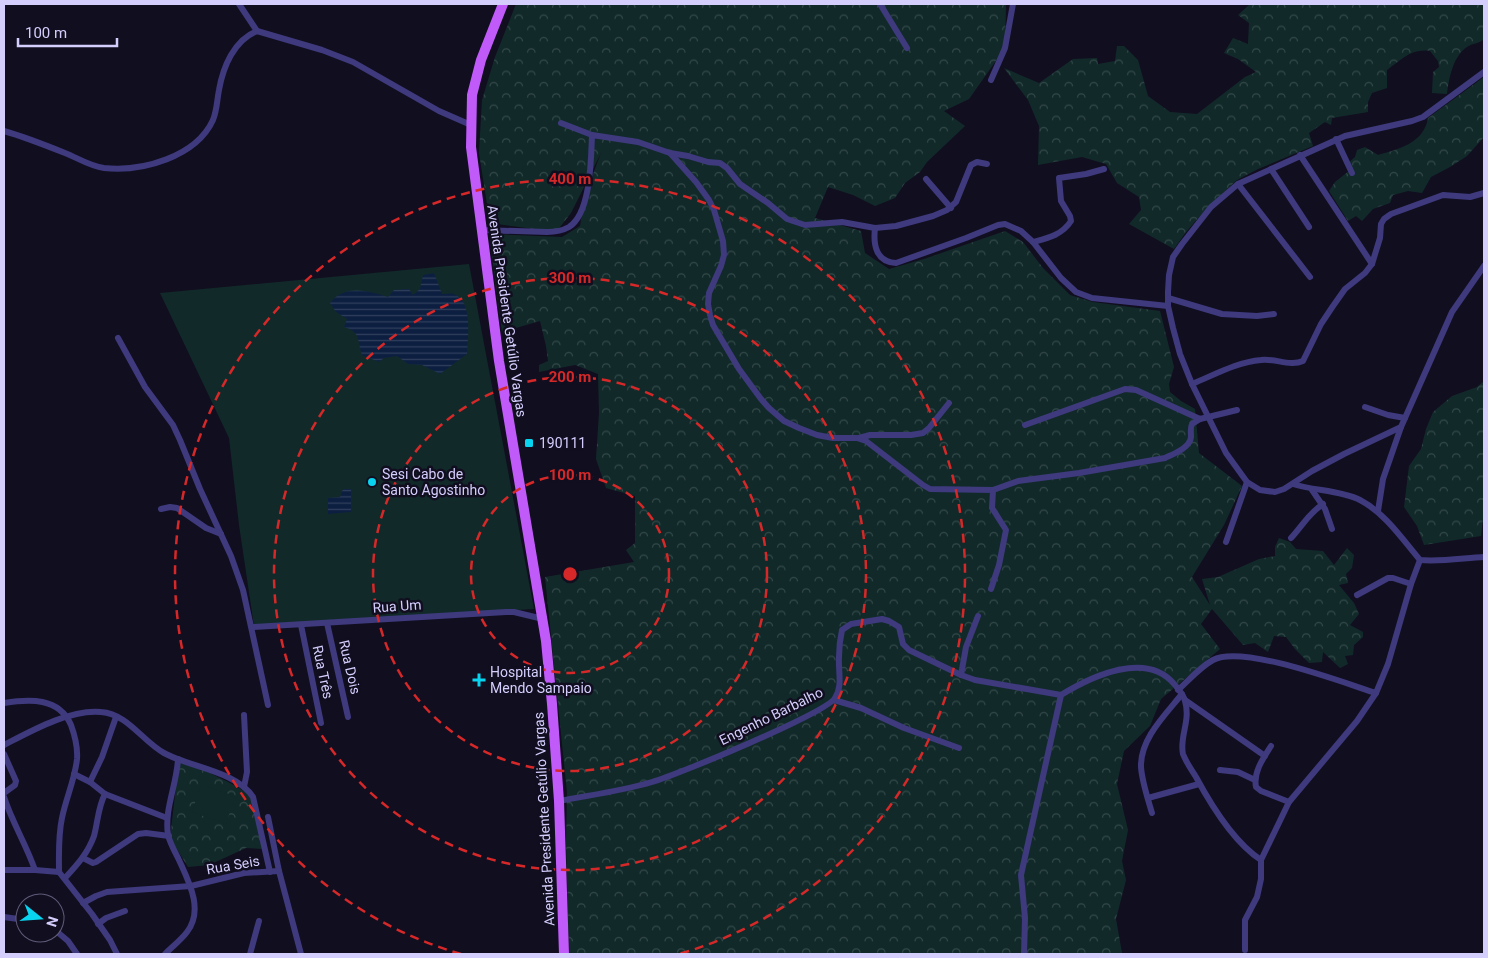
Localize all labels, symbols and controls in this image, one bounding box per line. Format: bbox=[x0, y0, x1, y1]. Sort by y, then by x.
scale bar bbox=[18, 15, 116, 47]
text: 100 m bbox=[25, 24, 67, 42]
text: 400 m bbox=[549, 170, 591, 188]
street label: Avenida Presidente Getúlio Vargas bbox=[484, 204, 530, 418]
text: 300 m bbox=[549, 269, 591, 287]
text: 200 m bbox=[549, 368, 591, 386]
place label: 190111 bbox=[539, 435, 586, 451]
marker: 190111 bbox=[523, 437, 535, 449]
place label: Sesi Cabo de Santo Agostinho bbox=[382, 466, 485, 498]
text: 100 m bbox=[549, 466, 591, 484]
marker: Sesi Cabo de Santo Agostinho bbox=[366, 476, 378, 488]
centre of rings bbox=[561, 565, 579, 583]
street label: Rua Um bbox=[372, 596, 422, 616]
street label: Rua Dois bbox=[336, 638, 364, 696]
street label: Rua Três bbox=[310, 644, 336, 700]
place label: Hospital Mendo Sampaio bbox=[490, 664, 592, 696]
marker: Hospital Mendo Sampaio bbox=[472, 673, 486, 687]
street label: Engenho Barbalho bbox=[716, 684, 826, 748]
street label: Avenida Presidente Getúlio Vargas bbox=[530, 712, 558, 926]
street label: Rua Seis bbox=[205, 852, 261, 878]
north arrow bbox=[15, 893, 65, 943]
text: N bbox=[43, 915, 62, 929]

